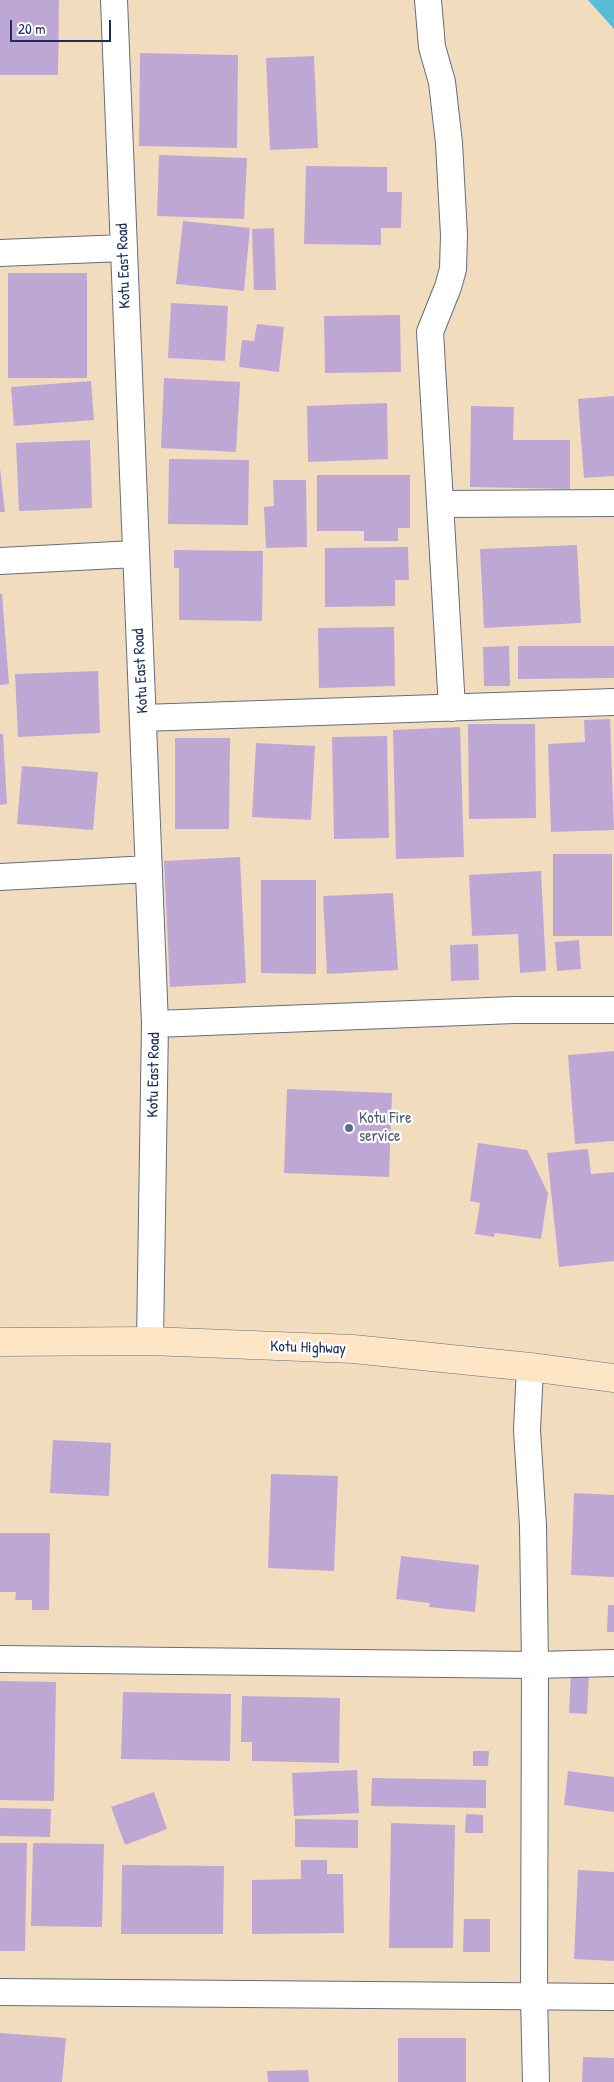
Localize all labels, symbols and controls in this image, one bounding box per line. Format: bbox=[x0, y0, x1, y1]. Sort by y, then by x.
scale bar bbox=[12, 10, 114, 42]
text: 20 m bbox=[18, 18, 45, 39]
street label: Kotu East Road bbox=[113, 223, 135, 309]
street label: Kotu East Road bbox=[129, 628, 153, 714]
street label: Kotu East Road bbox=[144, 1032, 164, 1118]
place label: Kotu Fire service bbox=[359, 1109, 412, 1147]
marker: Kotu Fire service bbox=[343, 1122, 355, 1134]
street label: Kotu Highway bbox=[270, 1337, 346, 1359]

